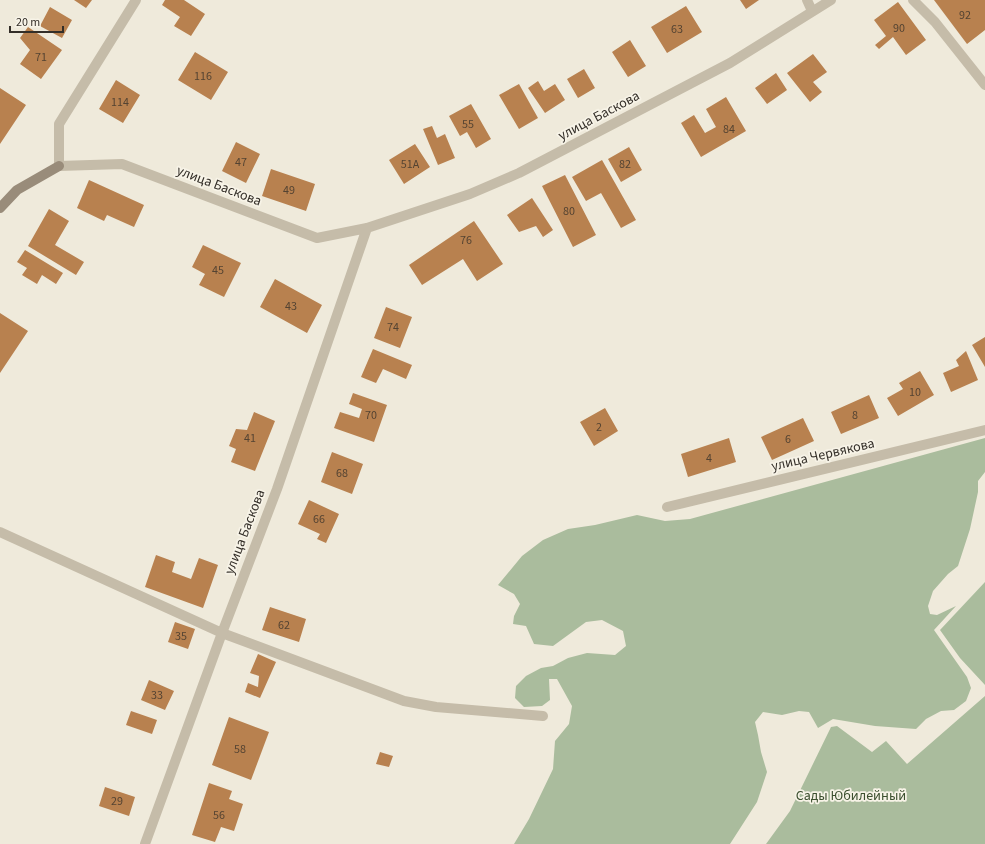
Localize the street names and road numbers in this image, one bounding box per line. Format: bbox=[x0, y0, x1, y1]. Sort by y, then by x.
street label: улица Баскова bbox=[555, 86, 643, 146]
street label: улица Баскова bbox=[174, 161, 264, 211]
street label: улица Червякова bbox=[769, 433, 877, 477]
street label: улица Баскова bbox=[220, 487, 270, 577]

